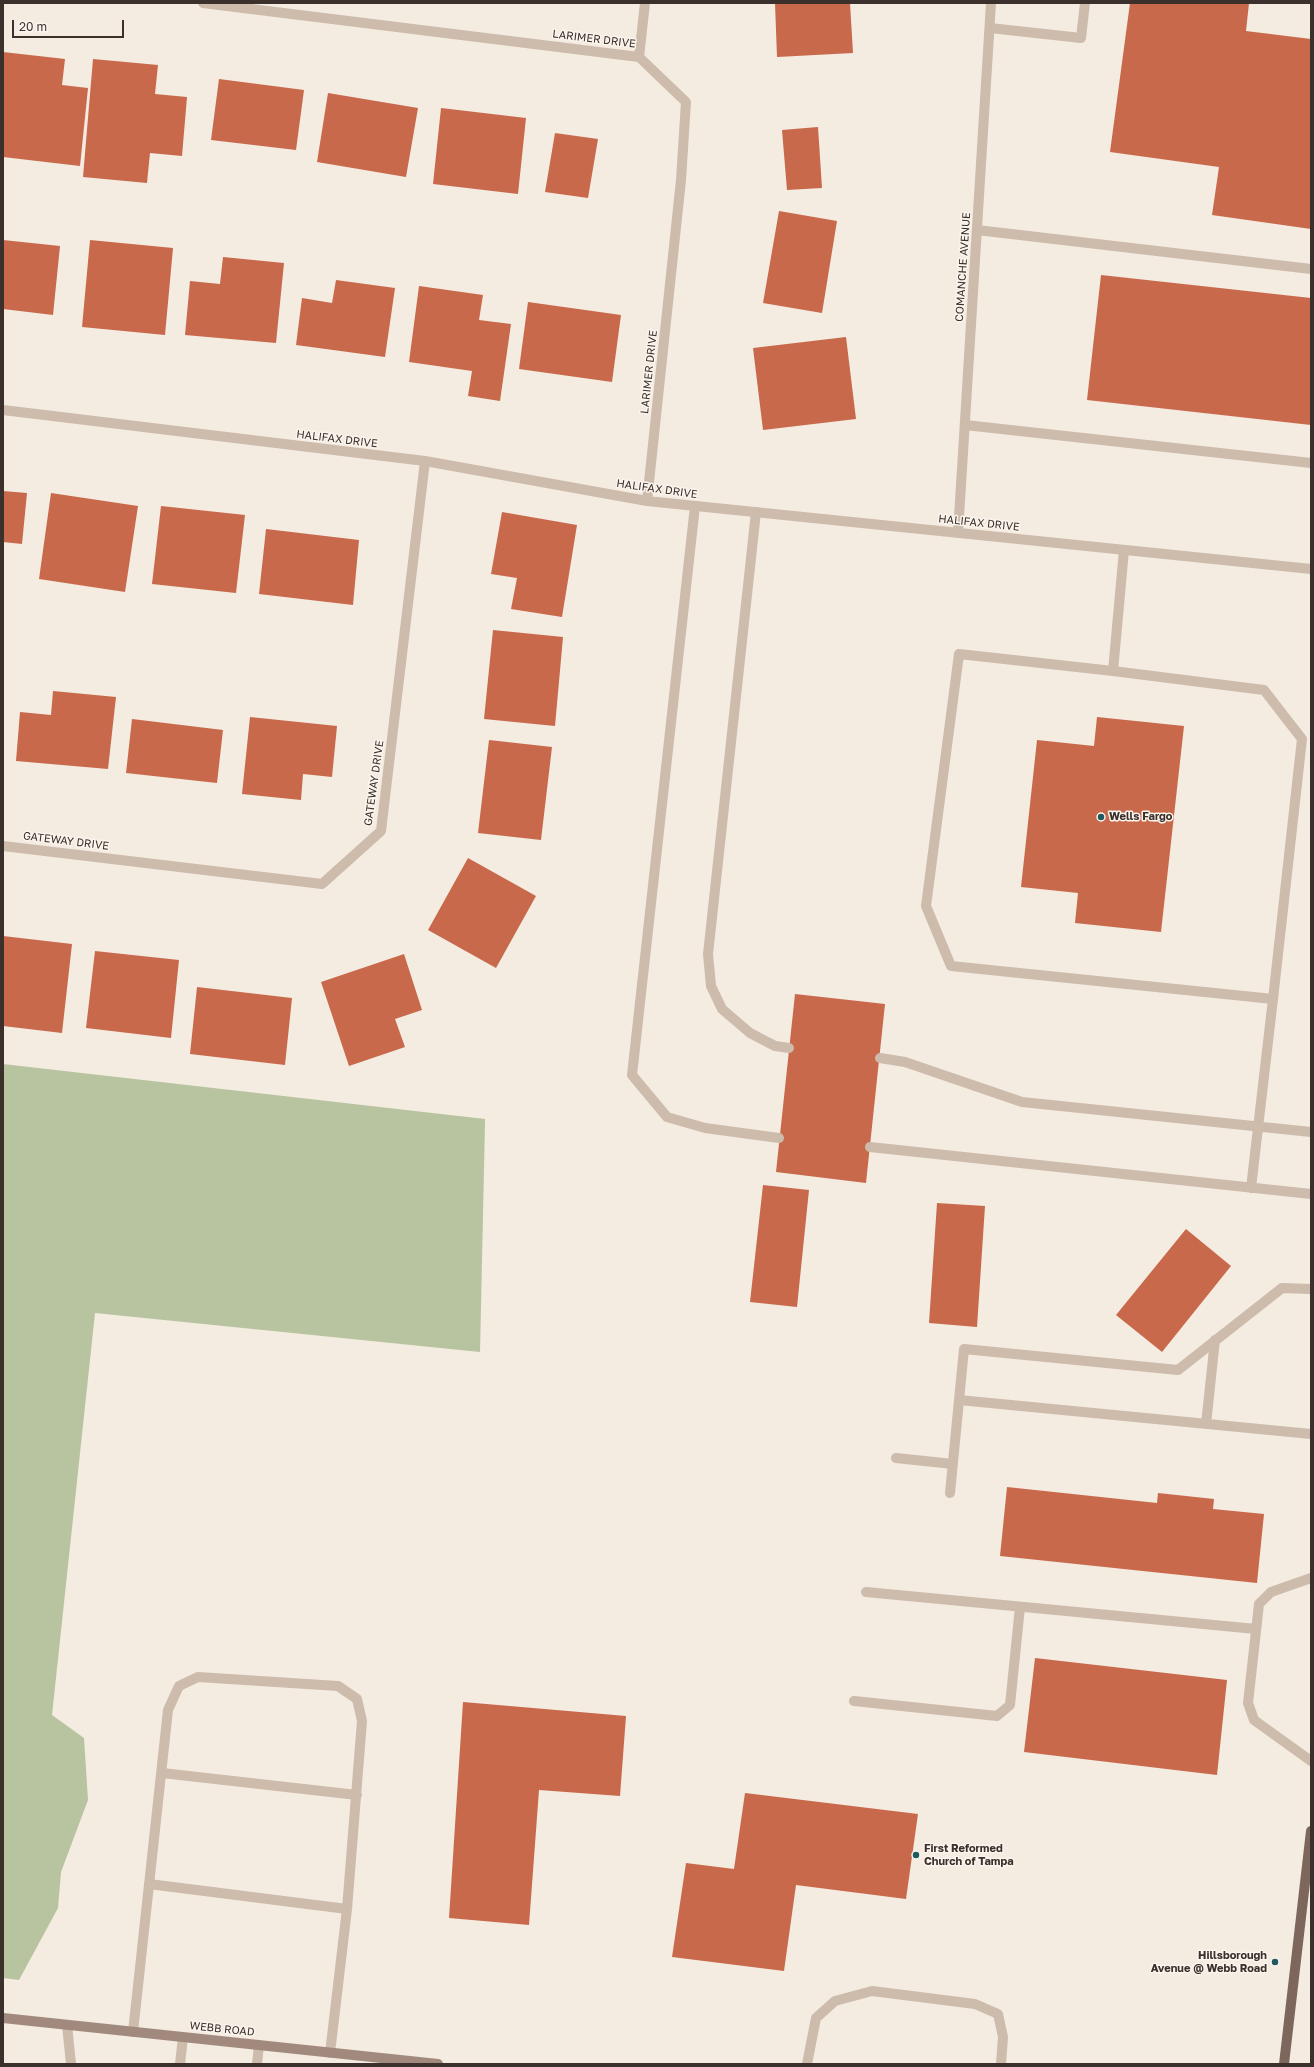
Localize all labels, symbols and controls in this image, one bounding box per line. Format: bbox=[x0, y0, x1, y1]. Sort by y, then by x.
scale bar bbox=[14, 12, 126, 38]
text: 20 m bbox=[19, 19, 47, 34]
street label: LARIMER DRIVE bbox=[551, 27, 637, 51]
street label: COMANCHE AVENUE bbox=[953, 212, 973, 322]
street label: LARIMER DRIVE bbox=[638, 330, 660, 414]
street label: HALIFAX DRIVE bbox=[296, 427, 378, 451]
street label: HALIFAX DRIVE bbox=[616, 477, 698, 501]
street label: HALIFAX DRIVE bbox=[938, 512, 1020, 534]
street label: GATEWAY DRIVE bbox=[361, 739, 387, 827]
place label: Wells Fargo bbox=[1109, 810, 1172, 824]
marker: Wells Fargo bbox=[1096, 812, 1106, 822]
street label: GATEWAY DRIVE bbox=[22, 829, 110, 853]
place label: First Reformed Church of Tampa bbox=[924, 1842, 1014, 1868]
marker: First Reformed Church of Tampa bbox=[911, 1850, 921, 1860]
place label: Hillsborough Avenue @ Webb Road bbox=[1151, 1949, 1267, 1975]
marker: Hillsborough Avenue @ Webb Road bbox=[1270, 1957, 1280, 1967]
street label: WEBB ROAD bbox=[189, 2019, 255, 2039]

